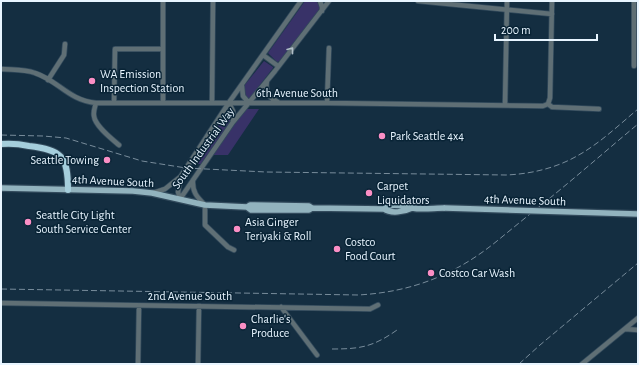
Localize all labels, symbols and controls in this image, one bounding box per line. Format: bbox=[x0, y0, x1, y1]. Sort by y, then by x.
scale bar bbox=[495, 16, 597, 42]
text: 200 m bbox=[501, 24, 531, 36]
one-way arrow bbox=[286, 48, 293, 55]
place label: WA Emission Inspection Station bbox=[100, 68, 184, 94]
marker: WA Emission Inspection Station bbox=[87, 76, 97, 86]
street label: 6th Avenue South bbox=[256, 87, 338, 99]
street label: South Industrial Way bbox=[170, 105, 237, 191]
place label: Park Seattle 4x4 bbox=[390, 130, 464, 142]
marker: Park Seattle 4x4 bbox=[377, 131, 387, 141]
place label: Seattle Towing bbox=[31, 154, 99, 166]
marker: Seattle Towing bbox=[102, 155, 112, 165]
street label: 4th Avenue South bbox=[72, 173, 154, 189]
place label: Carpet Liquidators bbox=[377, 180, 430, 206]
marker: Carpet Liquidators bbox=[364, 188, 374, 198]
street label: 4th Avenue South bbox=[484, 193, 566, 207]
place label: Seattle City Light South Service Center bbox=[36, 209, 131, 235]
place label: Asia Ginger Teriyaki & Roll bbox=[245, 216, 312, 243]
marker: Seattle City Light South Service Center bbox=[23, 217, 33, 227]
marker: Asia Ginger Teriyaki & Roll bbox=[232, 224, 242, 234]
place label: Costco Food Court bbox=[345, 236, 396, 262]
marker: Costco Food Court bbox=[332, 244, 342, 254]
place label: Costco Car Wash bbox=[439, 267, 515, 279]
marker: Costco Car Wash bbox=[426, 268, 436, 278]
street label: 2nd Avenue South bbox=[148, 290, 232, 302]
place label: Charlie's Produce bbox=[251, 313, 290, 339]
marker: Charlie's Produce bbox=[238, 321, 248, 331]

